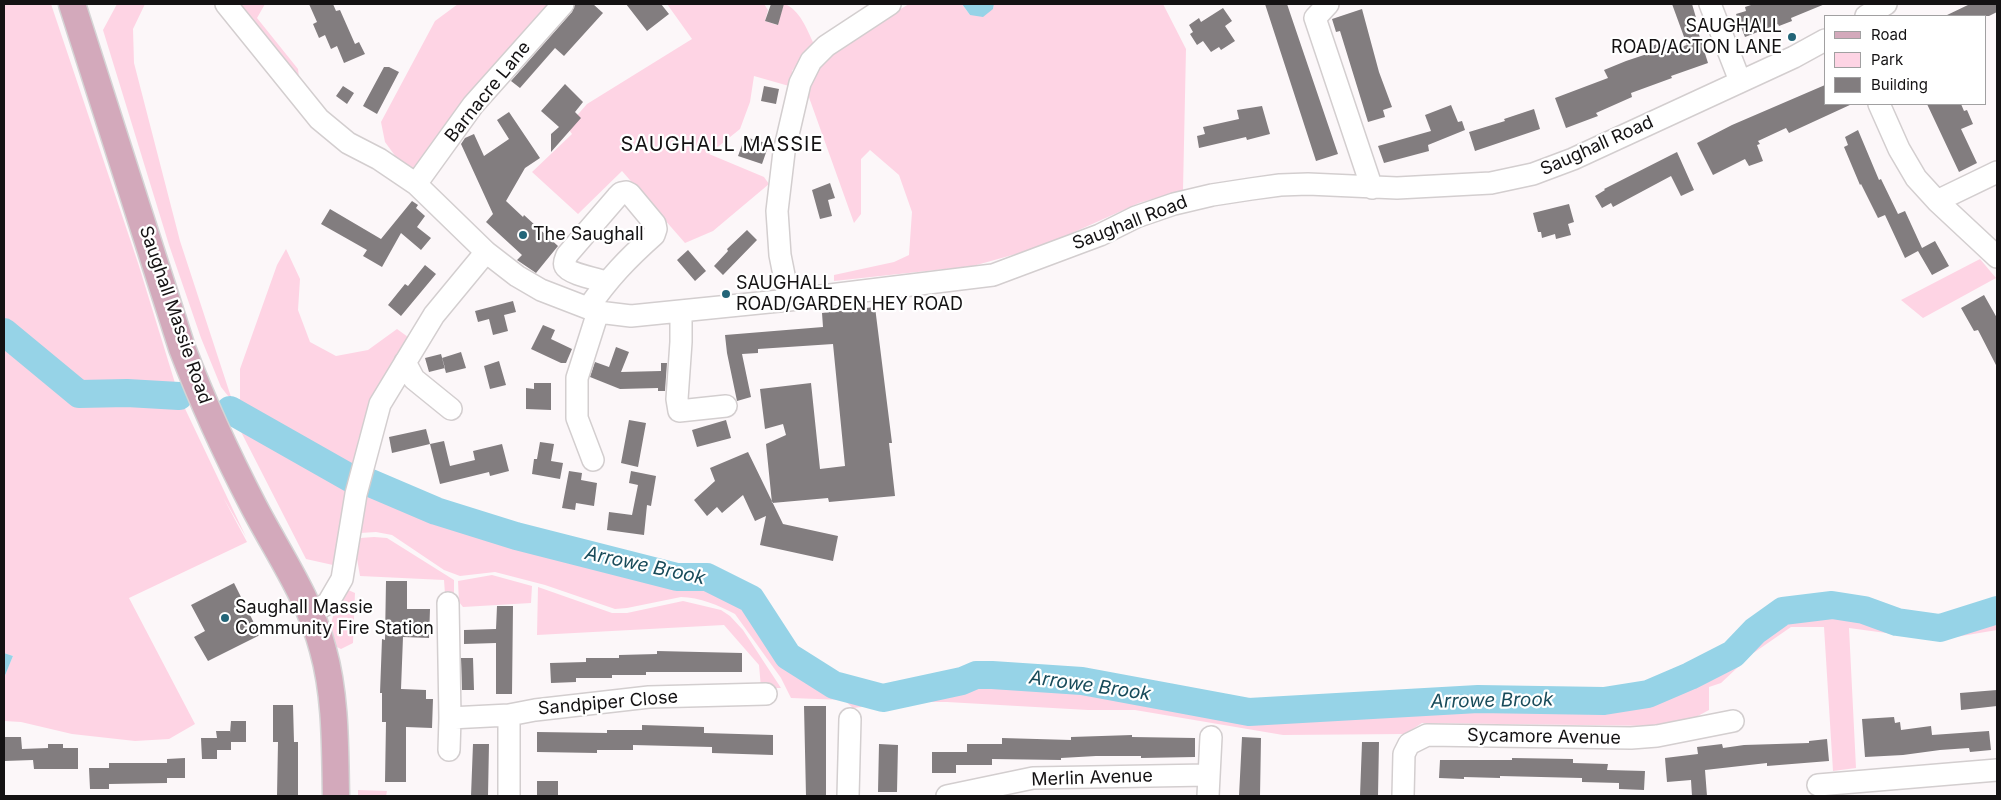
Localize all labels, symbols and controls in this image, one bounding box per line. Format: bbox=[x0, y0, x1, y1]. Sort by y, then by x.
legend bbox=[1824, 15, 1986, 105]
place label: SAUGHALL ROAD/ACTON LANE bbox=[1611, 16, 1782, 58]
text: Road bbox=[1871, 25, 1907, 44]
marker: SAUGHALL ROAD/ACTON LANE bbox=[1786, 31, 1798, 43]
street label: Barnacre Lane bbox=[441, 37, 535, 147]
text: Park bbox=[1871, 50, 1903, 69]
text: Building bbox=[1871, 75, 1928, 94]
street label: Saughall Road bbox=[1537, 111, 1657, 181]
district label: SAUGHALL MASSIE bbox=[619, 133, 825, 157]
street label: Saughall Road bbox=[1070, 191, 1190, 255]
street label: Saughall Massie Road bbox=[134, 223, 216, 407]
place label: The Saughall bbox=[533, 224, 644, 246]
marker: The Saughall bbox=[517, 229, 529, 241]
place label: SAUGHALL ROAD/GARDEN HEY ROAD bbox=[736, 273, 963, 316]
marker: SAUGHALL ROAD/GARDEN HEY ROAD bbox=[720, 288, 732, 300]
water label: Arrowe Brook bbox=[583, 542, 707, 590]
place label: Saughall Massie Community Fire Station bbox=[235, 597, 434, 640]
marker: Saughall Massie Community Fire Station bbox=[219, 612, 231, 624]
water label: Arrowe Brook bbox=[1028, 666, 1152, 706]
street label: Sandpiper Close bbox=[537, 686, 679, 720]
water label: Arrowe Brook bbox=[1431, 689, 1553, 713]
street label: Sycamore Avenue bbox=[1467, 725, 1621, 749]
street label: Merlin Avenue bbox=[1031, 765, 1153, 791]

